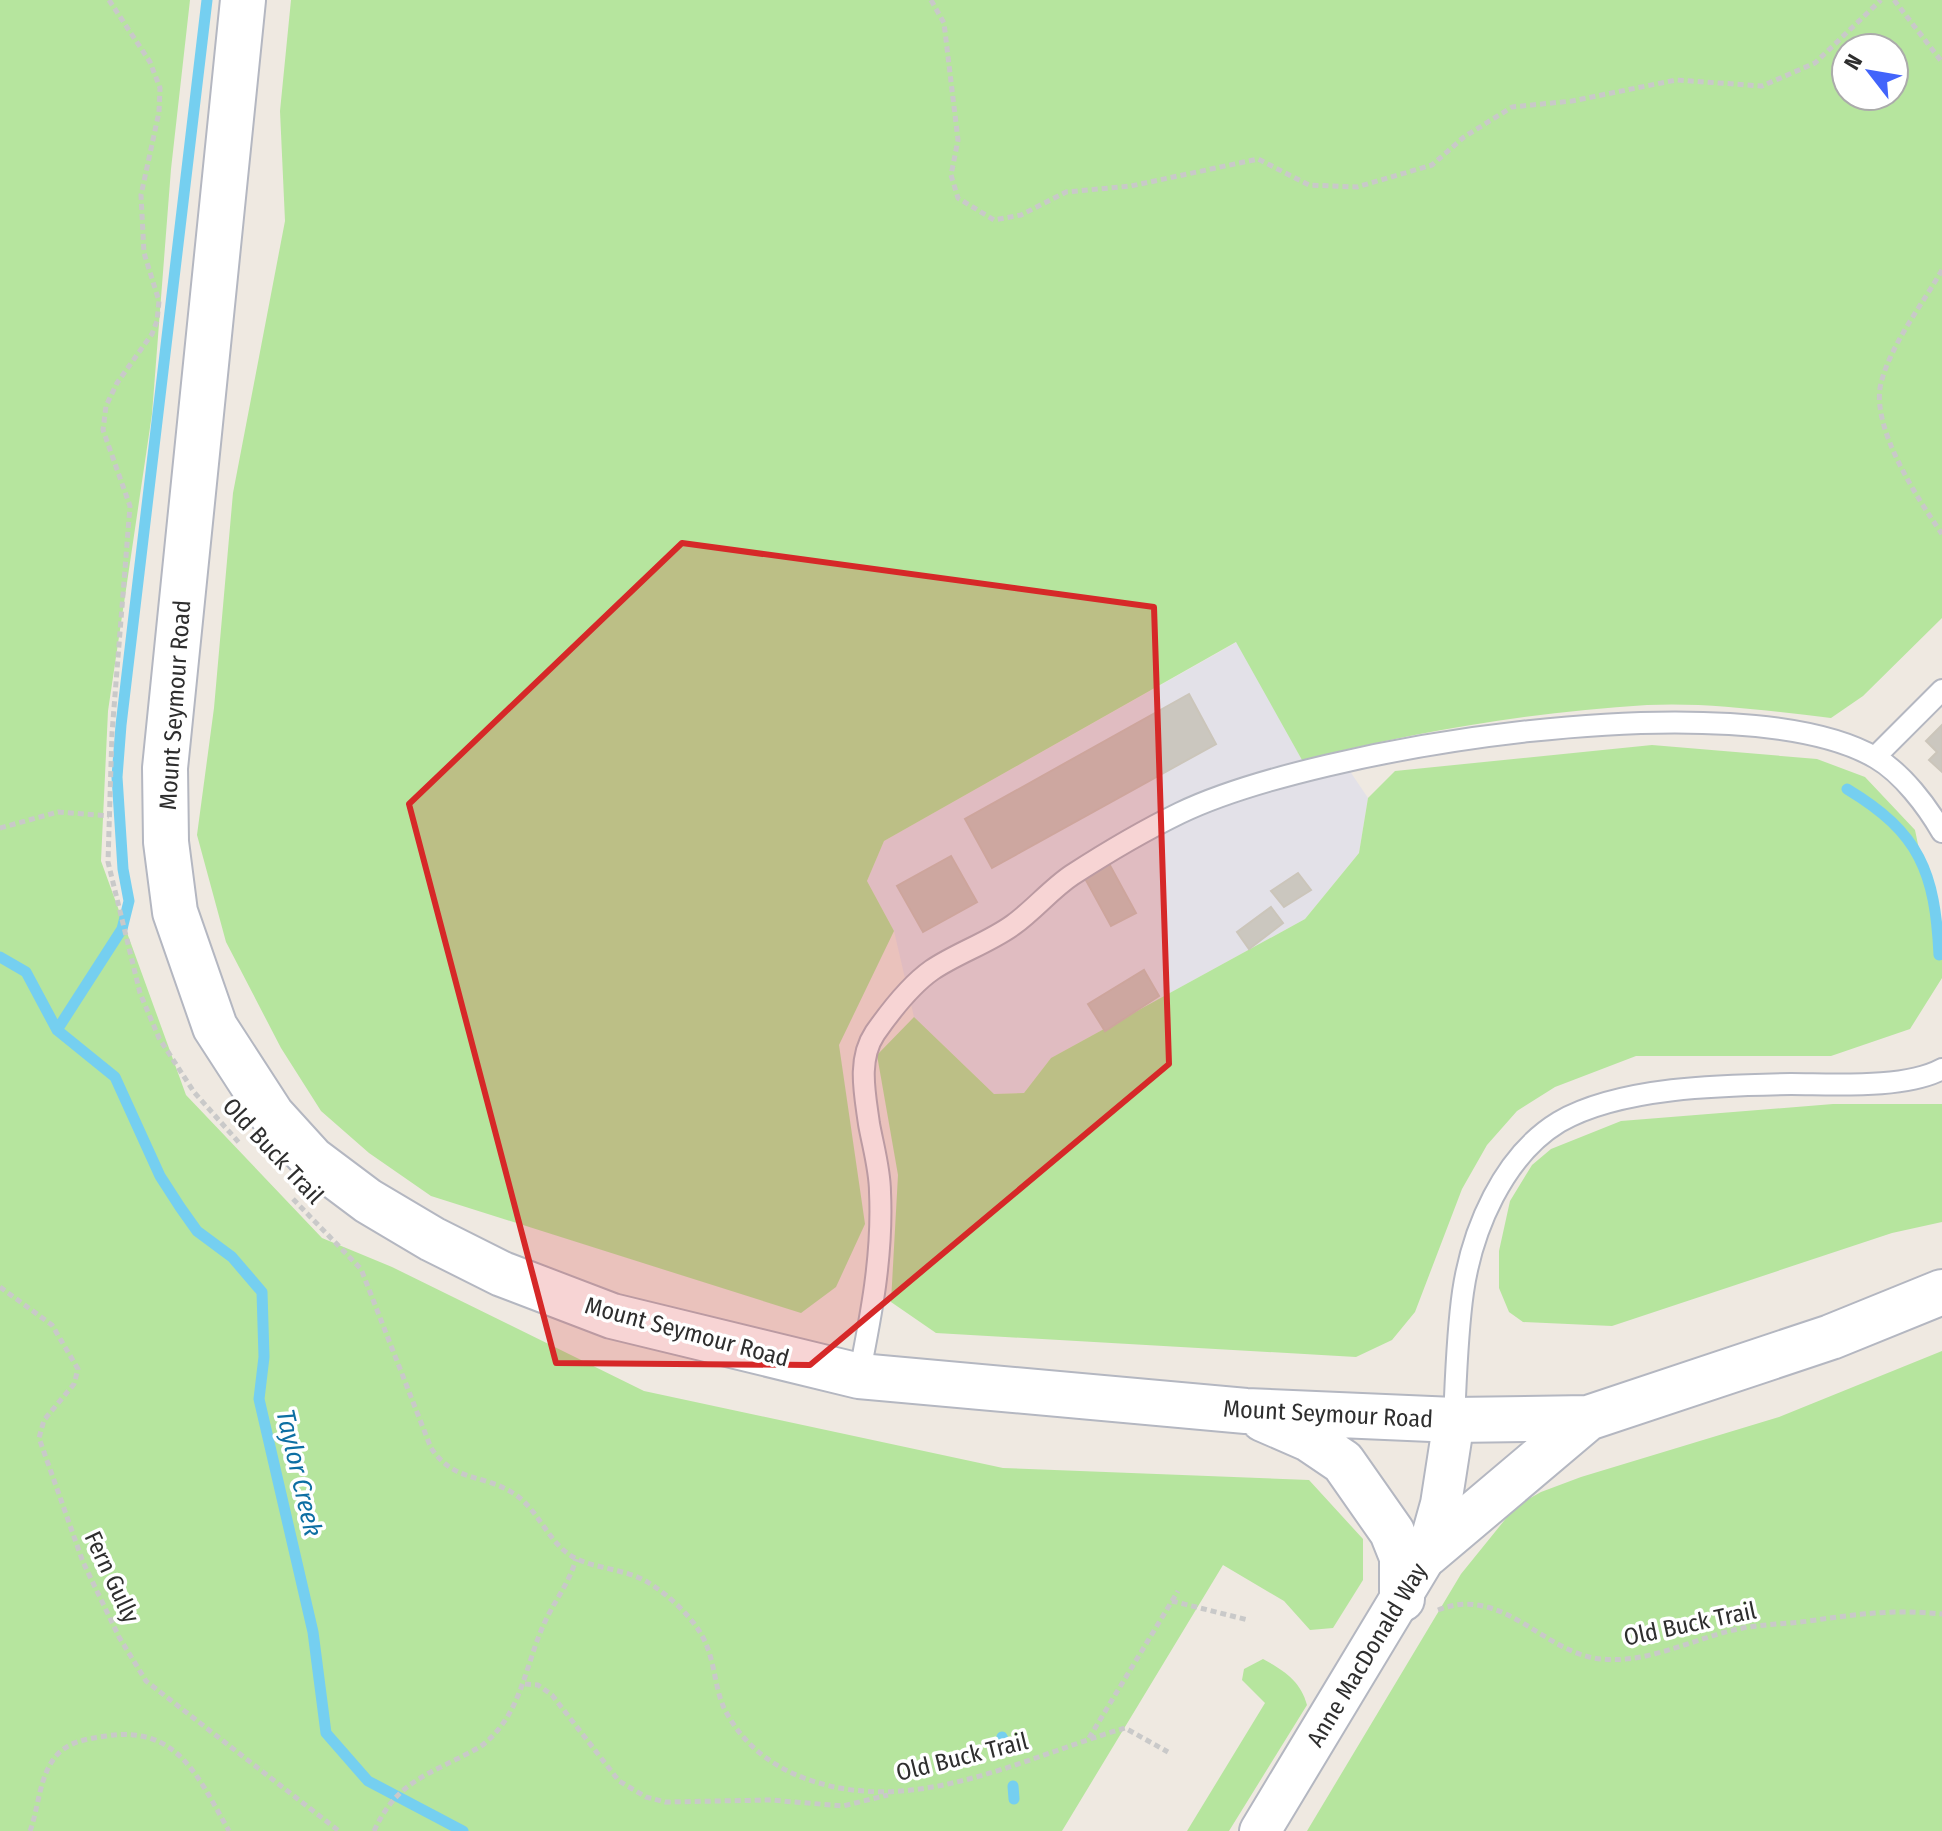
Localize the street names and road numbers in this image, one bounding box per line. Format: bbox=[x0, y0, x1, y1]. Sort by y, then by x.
street label: Mount Seymour Road bbox=[154, 599, 196, 811]
street label: Old Buck Trail bbox=[217, 1092, 329, 1210]
street label: Mount Seymour Road bbox=[582, 1291, 792, 1373]
street label: Mount Seymour Road bbox=[1222, 1395, 1434, 1433]
street label: Fern Gully bbox=[79, 1527, 145, 1627]
street label: Anne MacDonald Way bbox=[1301, 1558, 1433, 1752]
street label: Old Buck Trail bbox=[1621, 1596, 1759, 1652]
street label: Old Buck Trail bbox=[893, 1727, 1031, 1787]

